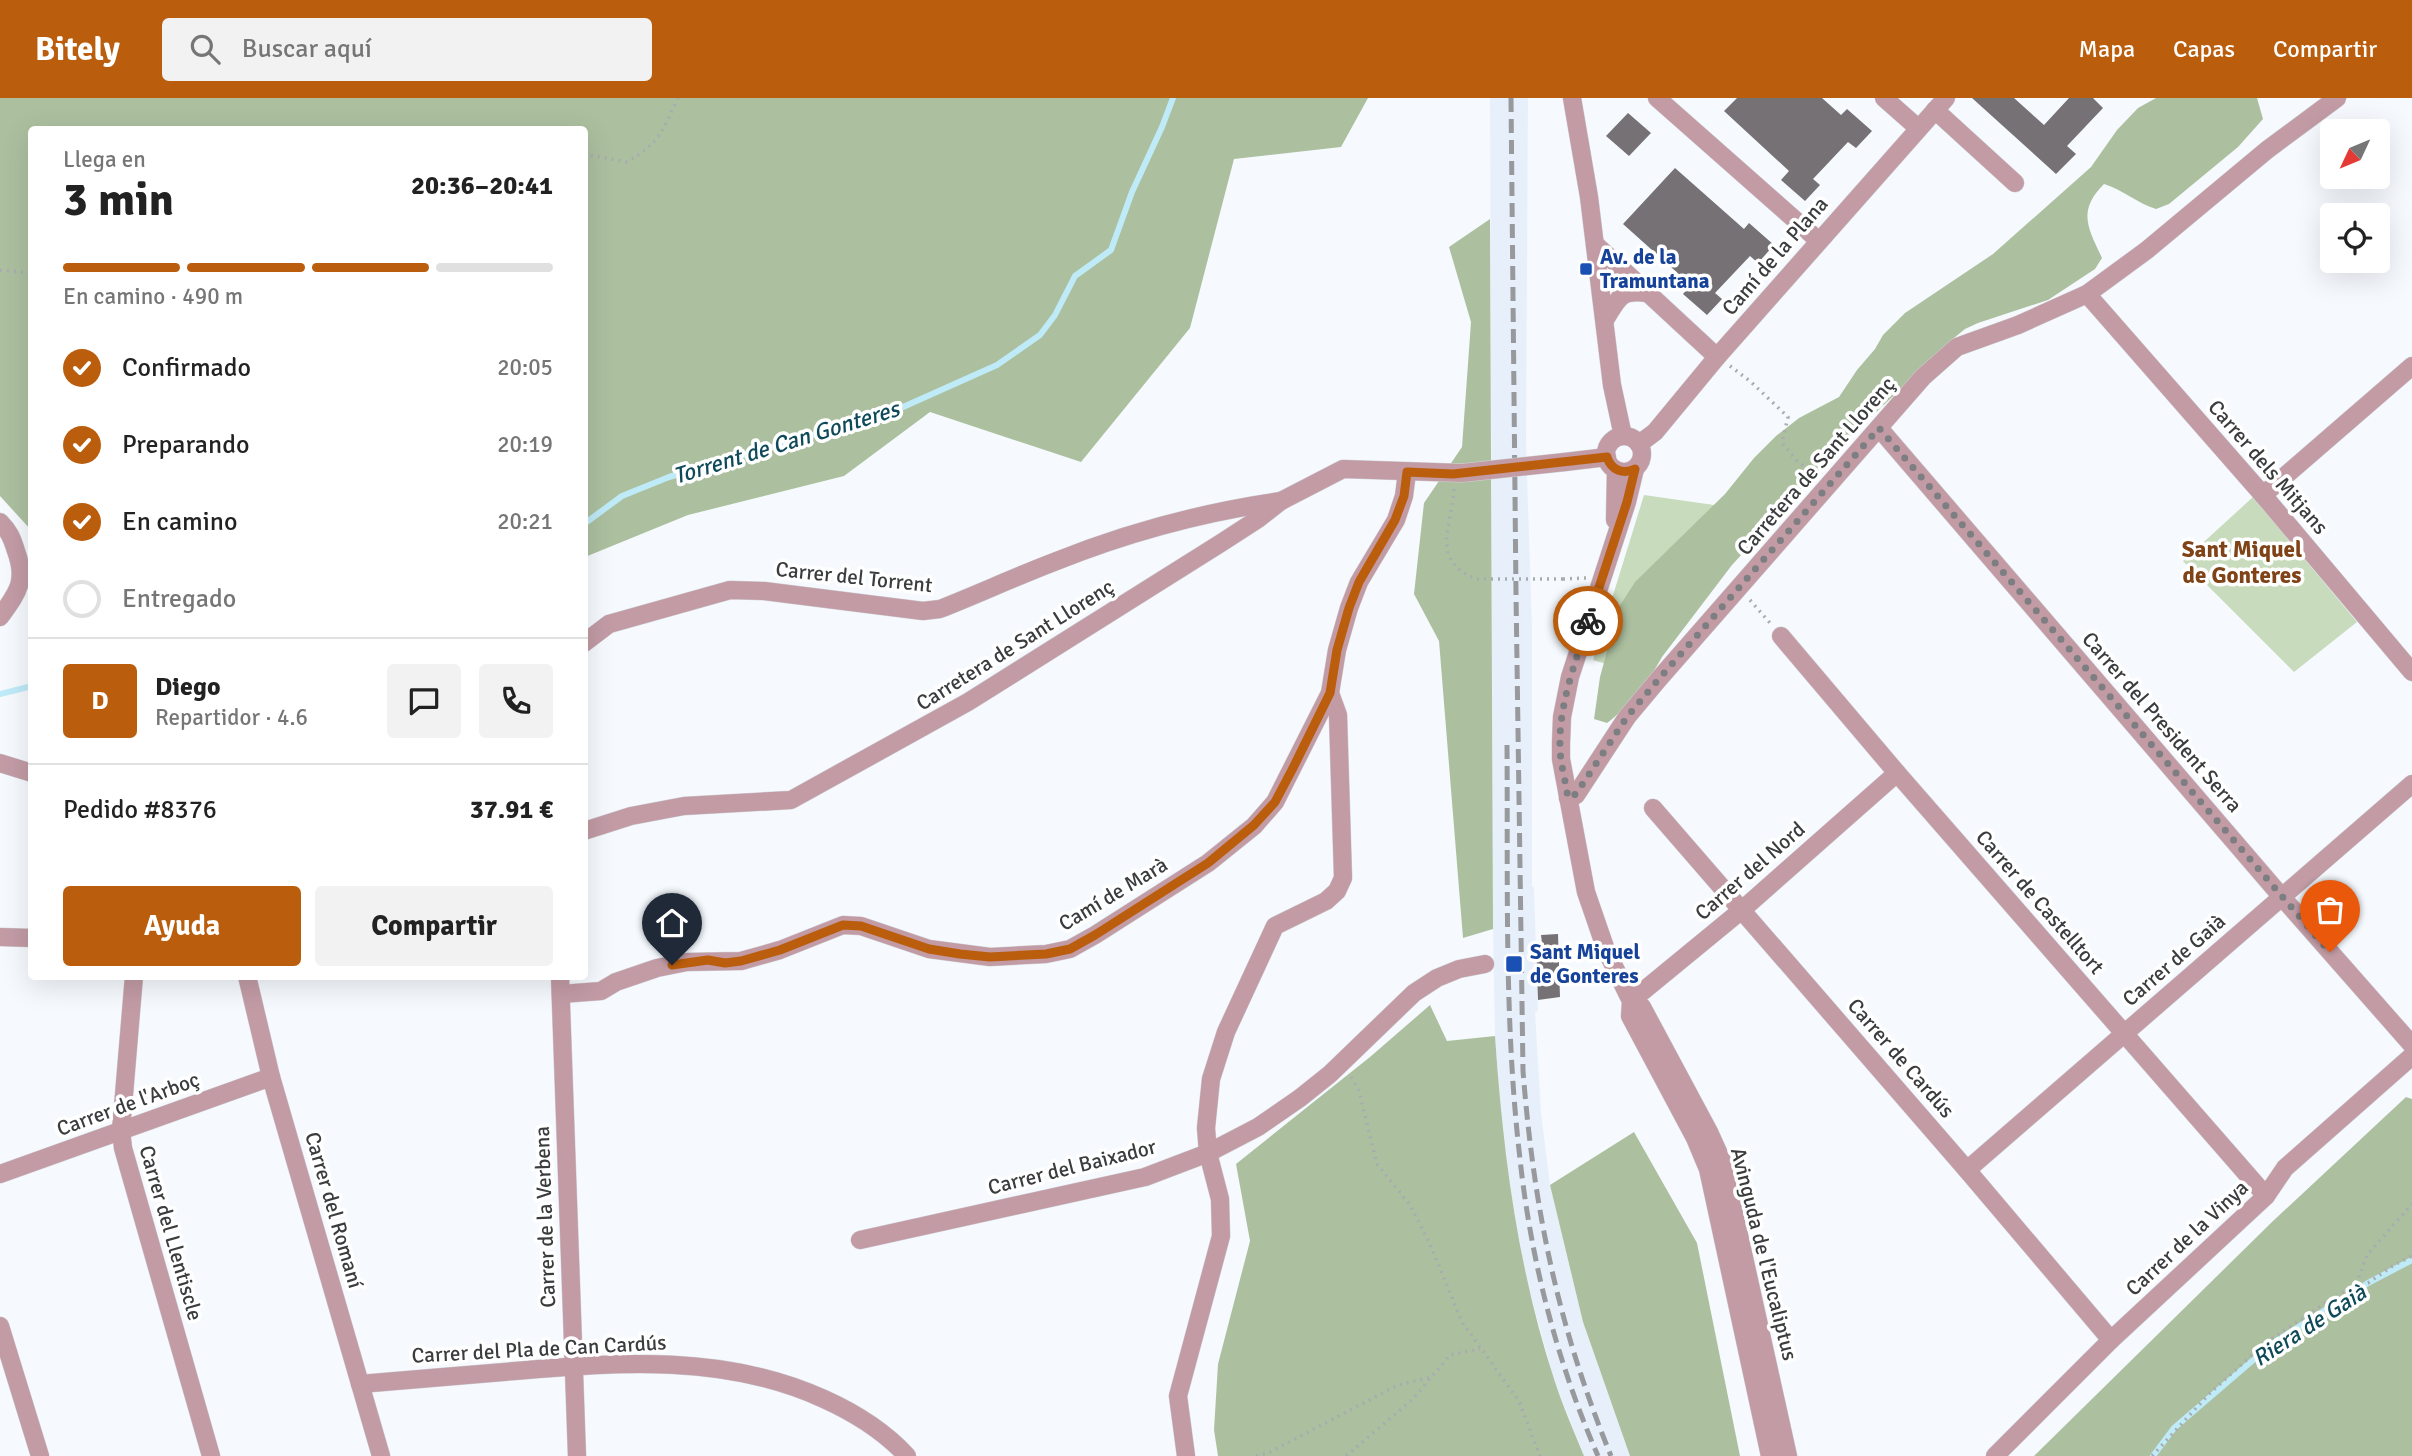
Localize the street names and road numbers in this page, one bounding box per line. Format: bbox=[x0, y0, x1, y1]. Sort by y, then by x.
street label: Camí de la Plana bbox=[1716, 191, 1834, 321]
street label: Carretera de Sant Llorenç bbox=[1731, 371, 1901, 561]
street label: Carrer dels Mitjans bbox=[2202, 394, 2334, 540]
street label: Carrer del Torrent bbox=[774, 556, 934, 598]
street label: Carretera de Sant Llorenç bbox=[911, 573, 1119, 716]
street label: Carrer del President Serra bbox=[2076, 626, 2248, 818]
street label: Carrer del Nord bbox=[1690, 816, 1810, 926]
street label: Carrer de Castelltort bbox=[1970, 825, 2110, 979]
street label: Camí de Marà bbox=[1054, 851, 1172, 937]
street label: Carrer de Gaià bbox=[2117, 908, 2231, 1012]
street label: Carrer de Cardús bbox=[1842, 993, 1960, 1123]
street label: Carrer de l'Arboç bbox=[53, 1066, 203, 1142]
street label: Carrer de la Verbena bbox=[529, 1126, 561, 1308]
street label: Carrer del Romaní bbox=[299, 1129, 369, 1291]
street label: Carrer del Baixador bbox=[985, 1133, 1159, 1200]
street label: Carrer del Llentiscle bbox=[134, 1142, 208, 1324]
street label: Avinguda de l'Eucaliptus bbox=[1725, 1145, 1803, 1363]
street label: Carrer de la Vinya bbox=[2120, 1175, 2254, 1301]
street label: Carrer del Pla de Can Cardús bbox=[411, 1329, 667, 1369]

